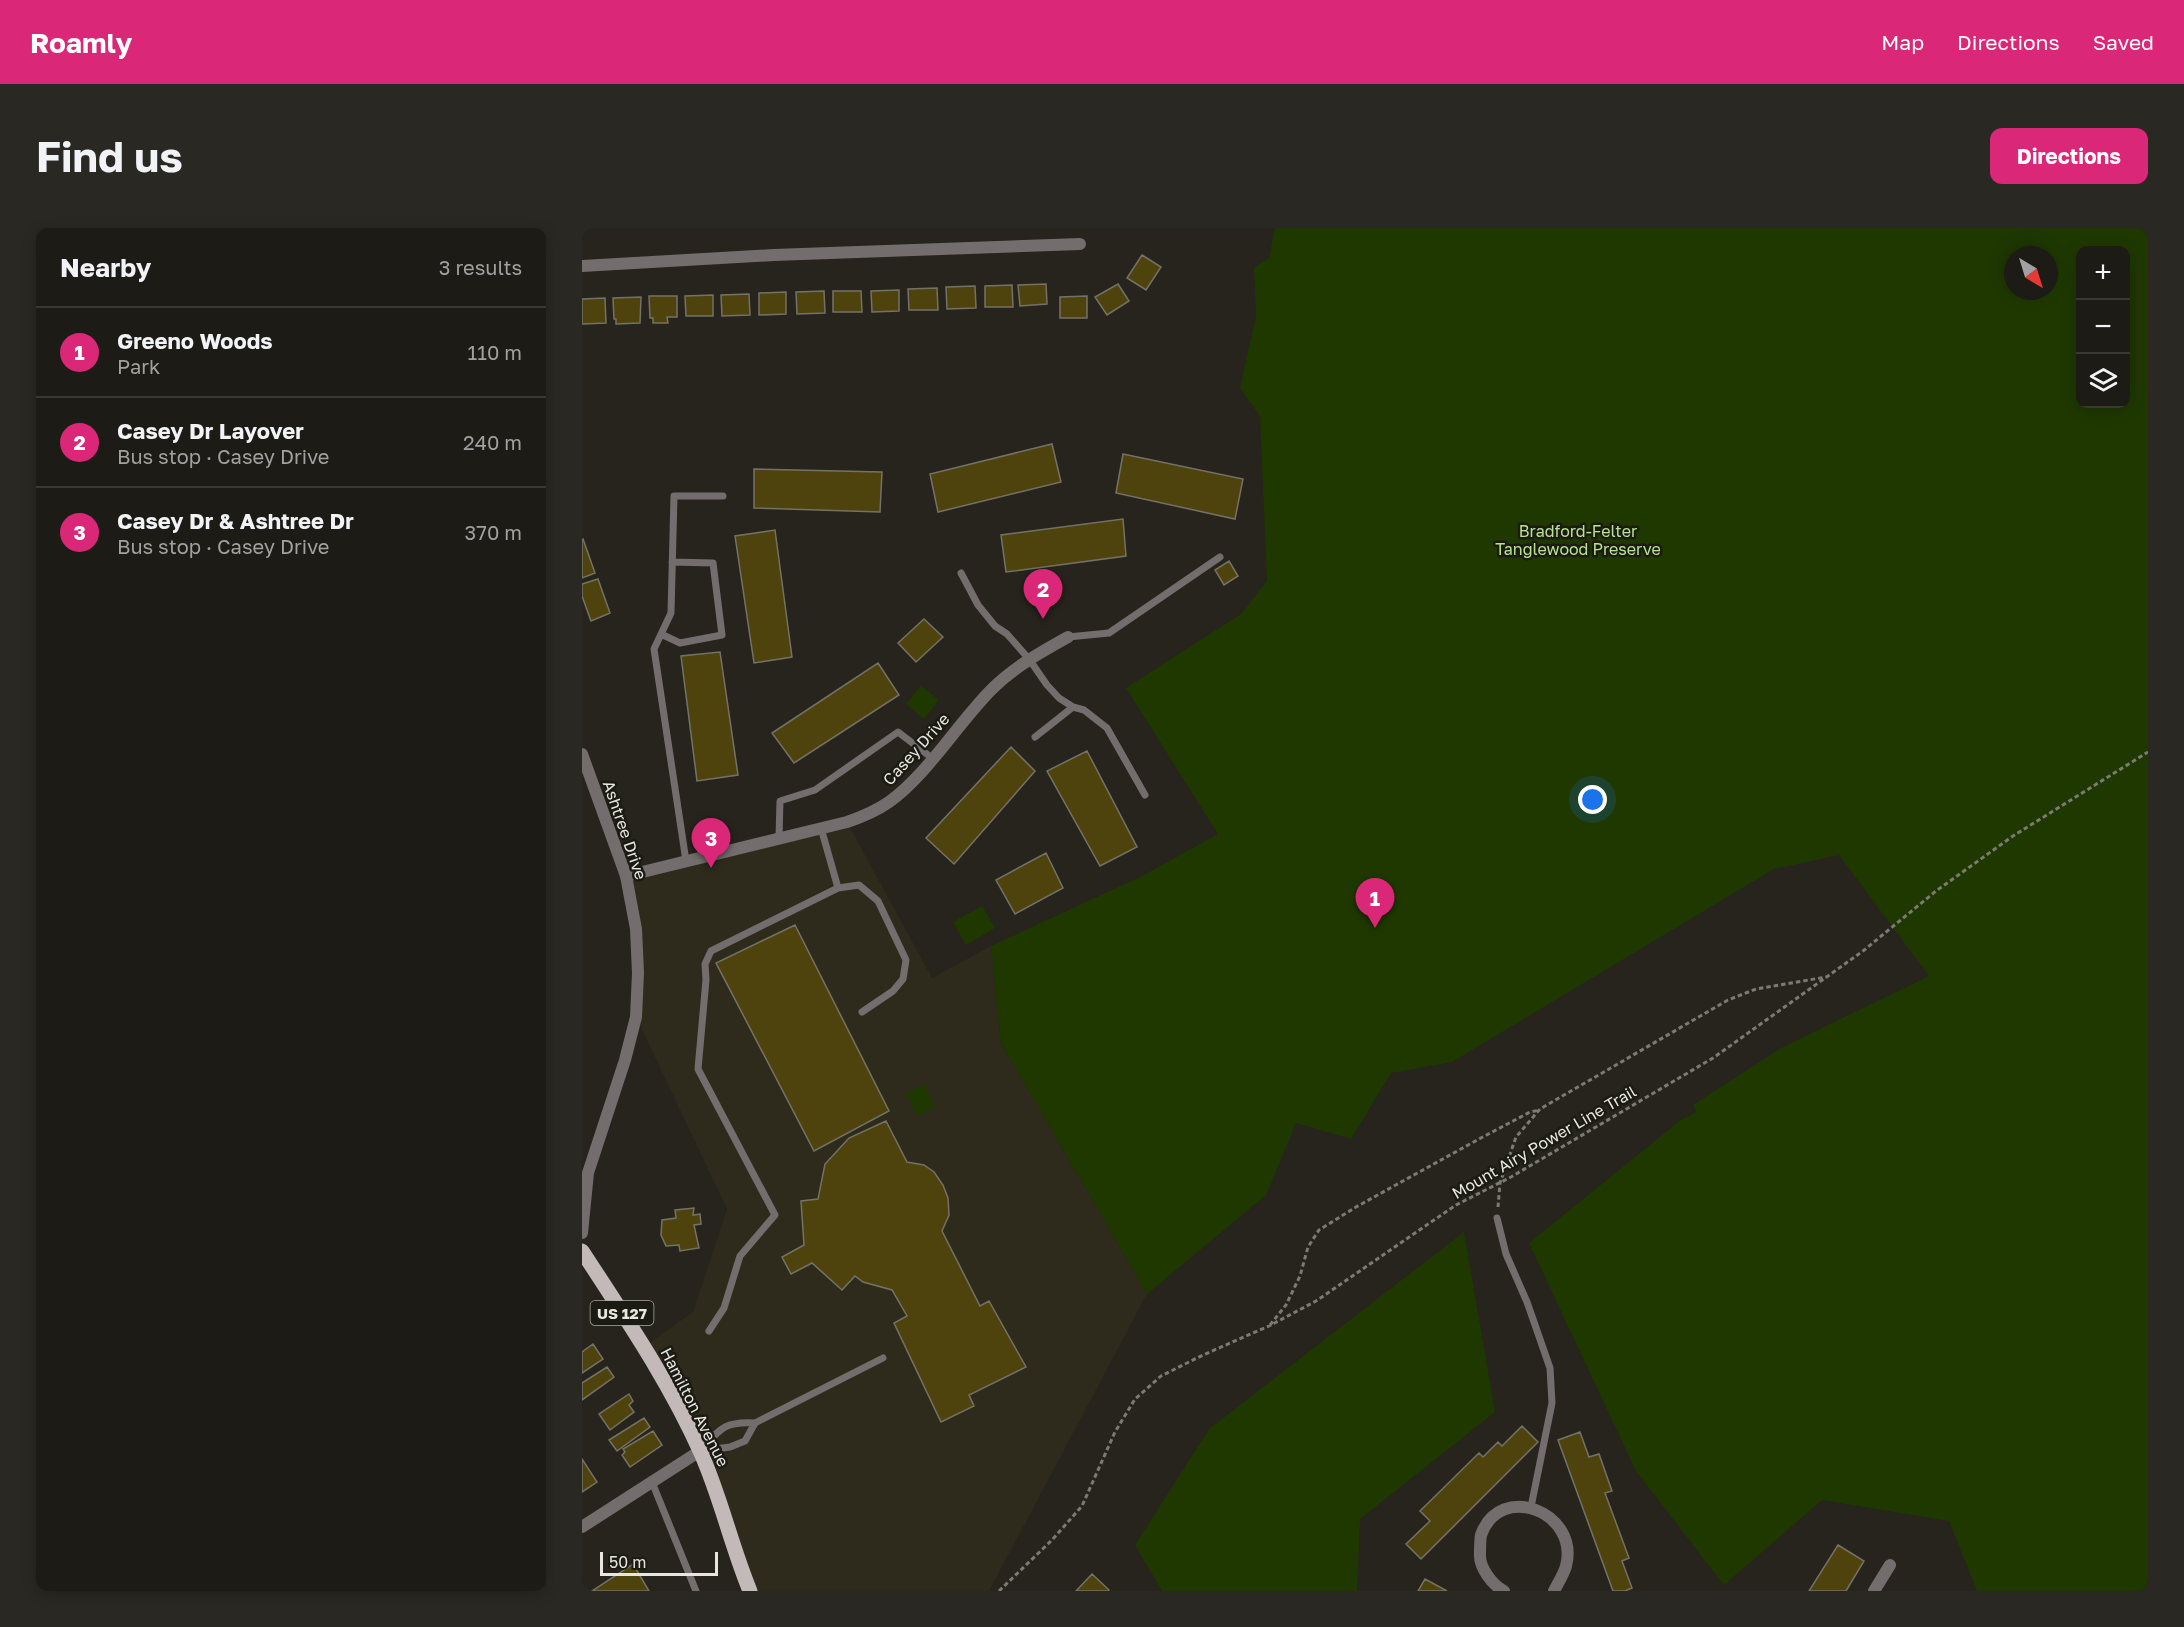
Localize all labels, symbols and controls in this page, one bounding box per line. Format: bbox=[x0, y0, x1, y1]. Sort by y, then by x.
text: Roamly bbox=[30, 26, 132, 59]
text: Map bbox=[1881, 29, 1924, 55]
text: Directions bbox=[1957, 29, 2060, 55]
text: Saved bbox=[2093, 29, 2154, 55]
button: Directions bbox=[1990, 128, 2148, 184]
text: Find us bbox=[36, 131, 183, 181]
north arrow bbox=[2004, 246, 2058, 300]
map controls bbox=[2076, 246, 2130, 408]
button: + bbox=[2076, 246, 2130, 300]
text: Nearby bbox=[60, 252, 151, 283]
text: 3 results bbox=[439, 255, 522, 279]
button: − bbox=[2076, 300, 2130, 354]
text: Greeno Woods bbox=[117, 327, 273, 354]
text: 1 bbox=[74, 340, 85, 364]
text: 110 m bbox=[468, 340, 522, 364]
text: Park bbox=[117, 354, 160, 378]
button: layers bbox=[2076, 354, 2130, 408]
text: Casey Dr Layover bbox=[117, 417, 304, 444]
text: 2 bbox=[73, 430, 86, 454]
text: 240 m bbox=[463, 430, 522, 454]
text: Bus stop · Casey Drive bbox=[117, 444, 329, 468]
text: Casey Dr & Ashtree Dr bbox=[117, 507, 354, 534]
text: 3 bbox=[73, 520, 86, 544]
text: 370 m bbox=[465, 520, 522, 544]
park label: Bradford-Felter Tanglewood Preserve bbox=[1495, 521, 1661, 559]
text: Bus stop · Casey Drive bbox=[117, 534, 329, 558]
pin: 2 bbox=[1024, 570, 1062, 619]
street label: Casey Drive bbox=[878, 709, 954, 789]
street label: Ashtree Drive bbox=[599, 778, 651, 882]
your location bbox=[1578, 785, 1607, 814]
pin: 3 bbox=[692, 818, 730, 868]
pin: 1 bbox=[1356, 878, 1394, 928]
street label: Mount Airy Power Line Trail bbox=[1448, 1081, 1640, 1203]
road number: US 127 bbox=[591, 1301, 654, 1325]
street label: Hamilton Avenue bbox=[656, 1344, 734, 1470]
scale bar bbox=[600, 1549, 718, 1576]
text: 50 m bbox=[609, 1552, 646, 1572]

